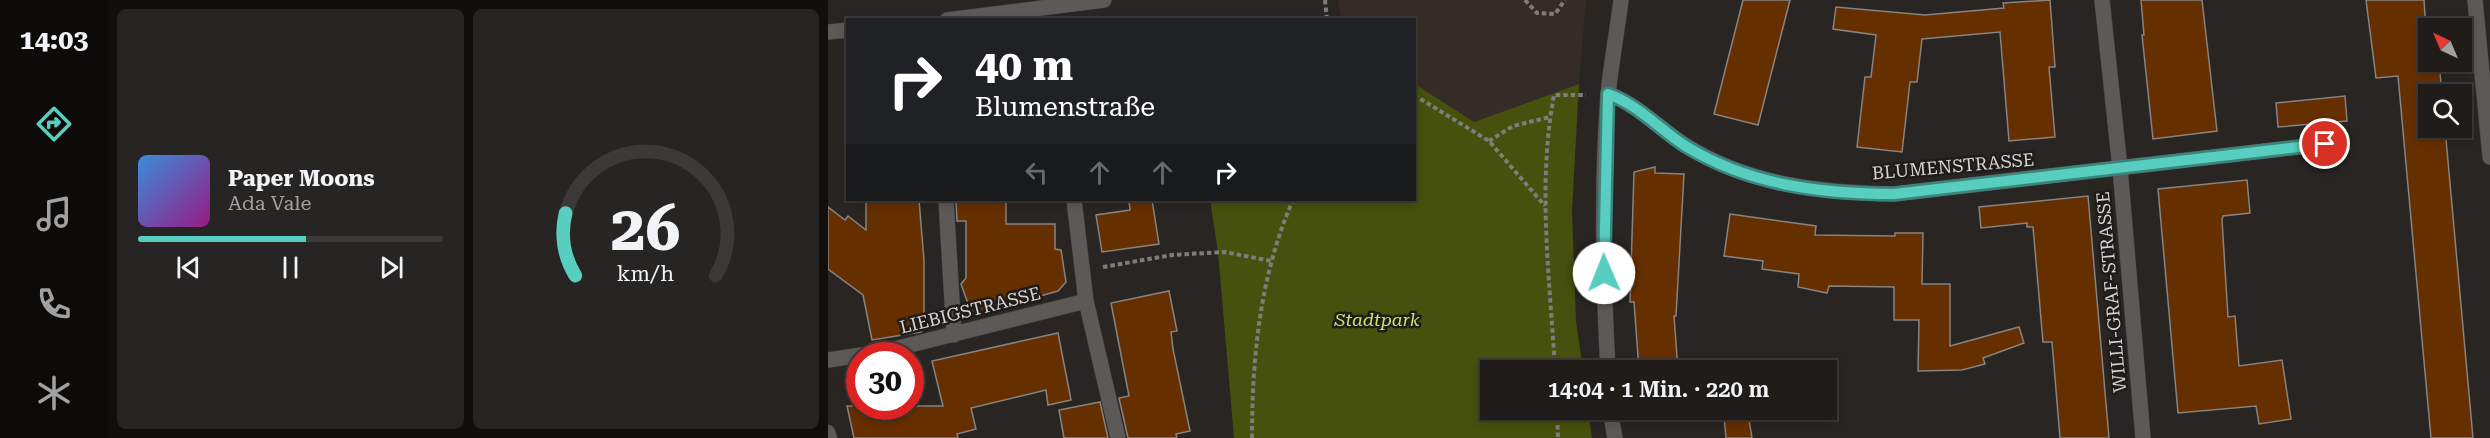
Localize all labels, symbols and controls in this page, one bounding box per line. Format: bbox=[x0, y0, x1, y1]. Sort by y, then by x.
north arrow bbox=[2418, 18, 2472, 72]
map controls bbox=[2418, 18, 2472, 138]
text: 14:03 bbox=[20, 24, 88, 56]
text: 40 m bbox=[975, 41, 1073, 90]
icon: right bbox=[876, 42, 954, 120]
button: search bbox=[2418, 84, 2472, 138]
text: Blumenstraße bbox=[975, 91, 1155, 123]
icon: directions bbox=[33, 103, 75, 145]
pin bbox=[2299, 118, 2350, 169]
icon: arrive bbox=[2308, 127, 2341, 160]
street label: BLUMENSTRASSE bbox=[1871, 148, 2035, 184]
icon: left bbox=[1020, 156, 1053, 189]
icon: ahead bbox=[1083, 156, 1116, 189]
icon: ahead bbox=[1146, 156, 1179, 189]
icon: right bbox=[1209, 156, 1242, 189]
text: Paper Moons bbox=[228, 166, 375, 191]
text: Ada Vale bbox=[228, 191, 311, 215]
street label: WILLI-GRAF-STRASSE bbox=[2092, 191, 2130, 393]
text: 26 bbox=[611, 192, 681, 265]
icon: music bbox=[33, 193, 75, 235]
position arrow bbox=[1572, 241, 1636, 305]
icon: previous bbox=[172, 251, 205, 284]
icon: pause bbox=[274, 251, 307, 284]
icon: next bbox=[375, 251, 408, 284]
text: km/h bbox=[617, 261, 675, 286]
street label: LIEBIGSTRASSE bbox=[897, 282, 1043, 338]
icon: phone bbox=[33, 283, 75, 325]
park label: Stadtpark bbox=[1334, 309, 1420, 330]
speed limit sign: 30 bbox=[846, 342, 924, 420]
icon: climate bbox=[33, 372, 75, 414]
text: 14:04 · 1 Min. · 220 m bbox=[1548, 377, 1769, 402]

